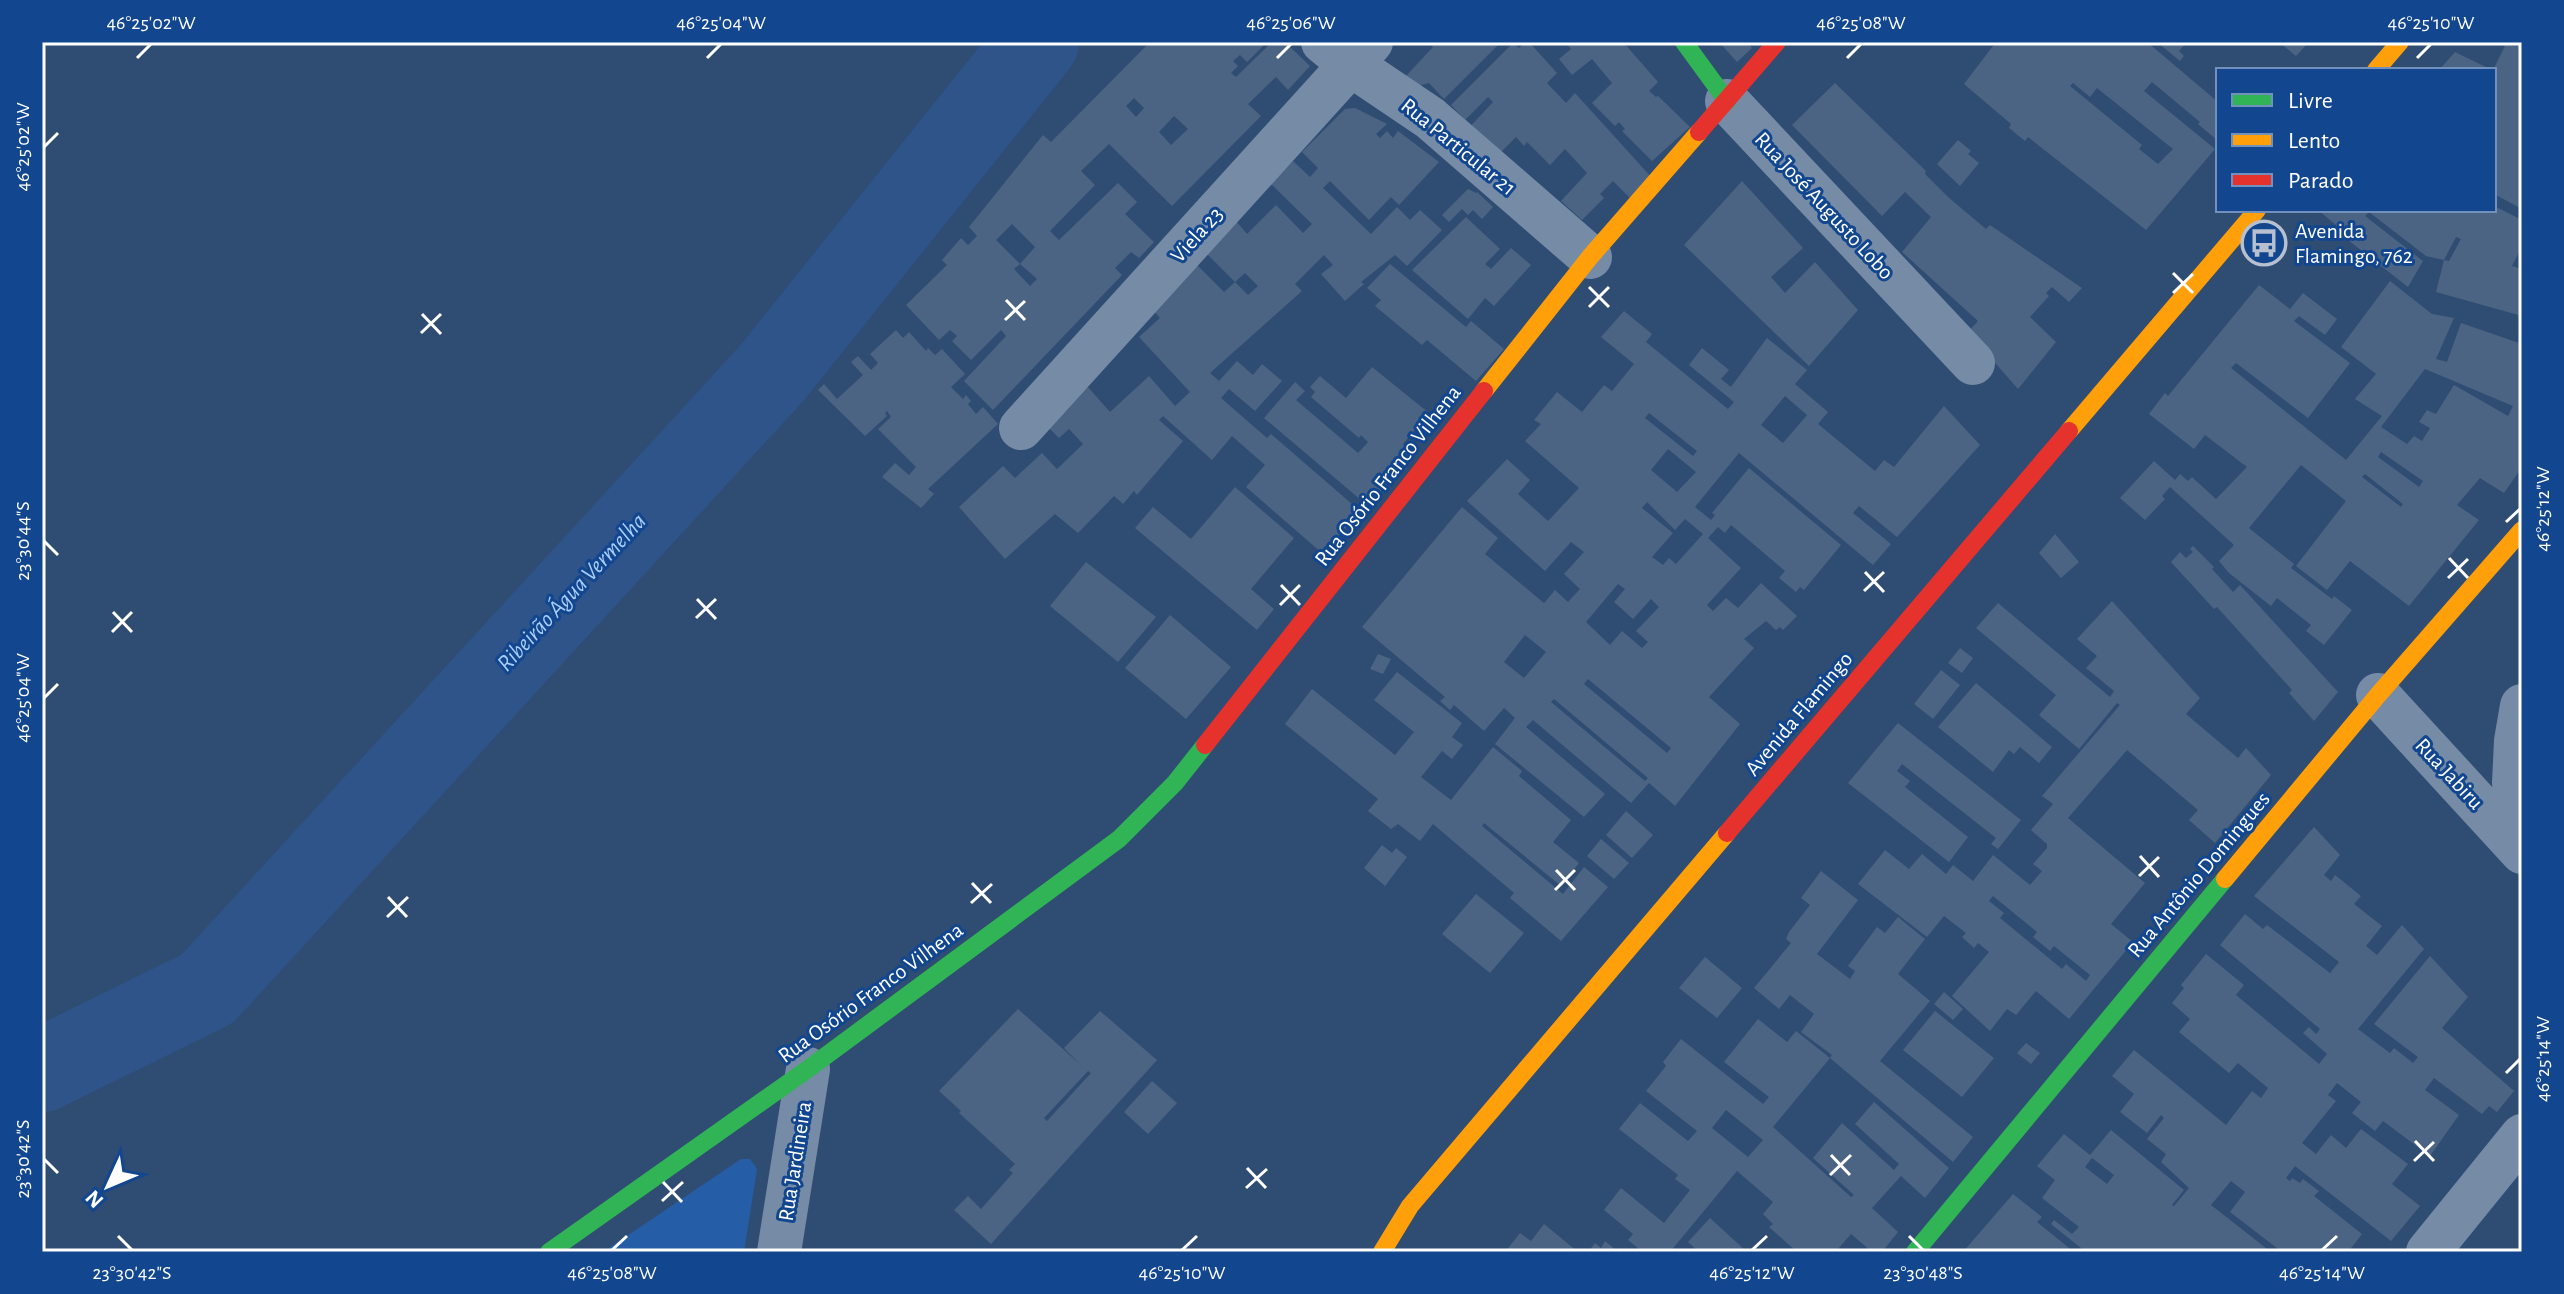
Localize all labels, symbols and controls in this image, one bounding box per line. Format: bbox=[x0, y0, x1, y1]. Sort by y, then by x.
text: 46°25'02"W bbox=[106, 13, 196, 33]
text: 46°25'04"W bbox=[676, 13, 766, 33]
text: 46°25'06"W bbox=[1246, 13, 1336, 33]
text: 46°25'08"W bbox=[1816, 13, 1906, 33]
text: 46°25'10"W bbox=[2388, 13, 2475, 33]
legend bbox=[2216, 68, 2496, 212]
text: Livre bbox=[2288, 89, 2333, 113]
street label: Rua Particular 21 bbox=[1397, 94, 1520, 200]
text: 46°25'02"W bbox=[13, 102, 33, 192]
street label: Rua José Augusto Lobo bbox=[1751, 128, 1898, 284]
text: Lento bbox=[2288, 129, 2340, 153]
text: Parado bbox=[2288, 169, 2354, 193]
street label: Viela 23 bbox=[1166, 203, 1227, 267]
bus stop icon: Avenida Flamingo, 762 bbox=[2240, 219, 2288, 267]
place label: Avenida Flamingo, 762 bbox=[2295, 220, 2413, 267]
street label: Rua Osório Franco Vilhena bbox=[1311, 381, 1465, 570]
text: 46°25'12"W bbox=[2533, 466, 2553, 552]
text: 23°30'44"S bbox=[13, 501, 33, 581]
water label: Ribeirão Água Vermelha bbox=[491, 508, 651, 676]
street label: Avenida Flamingo bbox=[1741, 648, 1857, 780]
text: 46°25'04"W bbox=[13, 653, 33, 743]
street label: Rua Jabiru bbox=[2411, 734, 2487, 813]
street label: Rua Antônio Domingues bbox=[2123, 788, 2274, 961]
street label: Rua Osório Franco Vilhena bbox=[774, 919, 967, 1067]
text: 46°25'14"W bbox=[2533, 1016, 2553, 1102]
street label: Rua Jardineira bbox=[775, 1100, 815, 1223]
text: 23°30'42"S bbox=[13, 1119, 33, 1199]
north arrow bbox=[68, 1146, 148, 1226]
text: N bbox=[81, 1186, 108, 1212]
text: 23°30'42"S bbox=[92, 1263, 172, 1283]
text: 46°25'08"W bbox=[567, 1263, 657, 1283]
text: 46°25'10"W bbox=[1139, 1263, 1226, 1283]
text: 46°25'12"W bbox=[1709, 1263, 1795, 1283]
text: 23°30'48"S bbox=[1883, 1263, 1963, 1283]
text: 46°25'14"W bbox=[2279, 1263, 2365, 1283]

